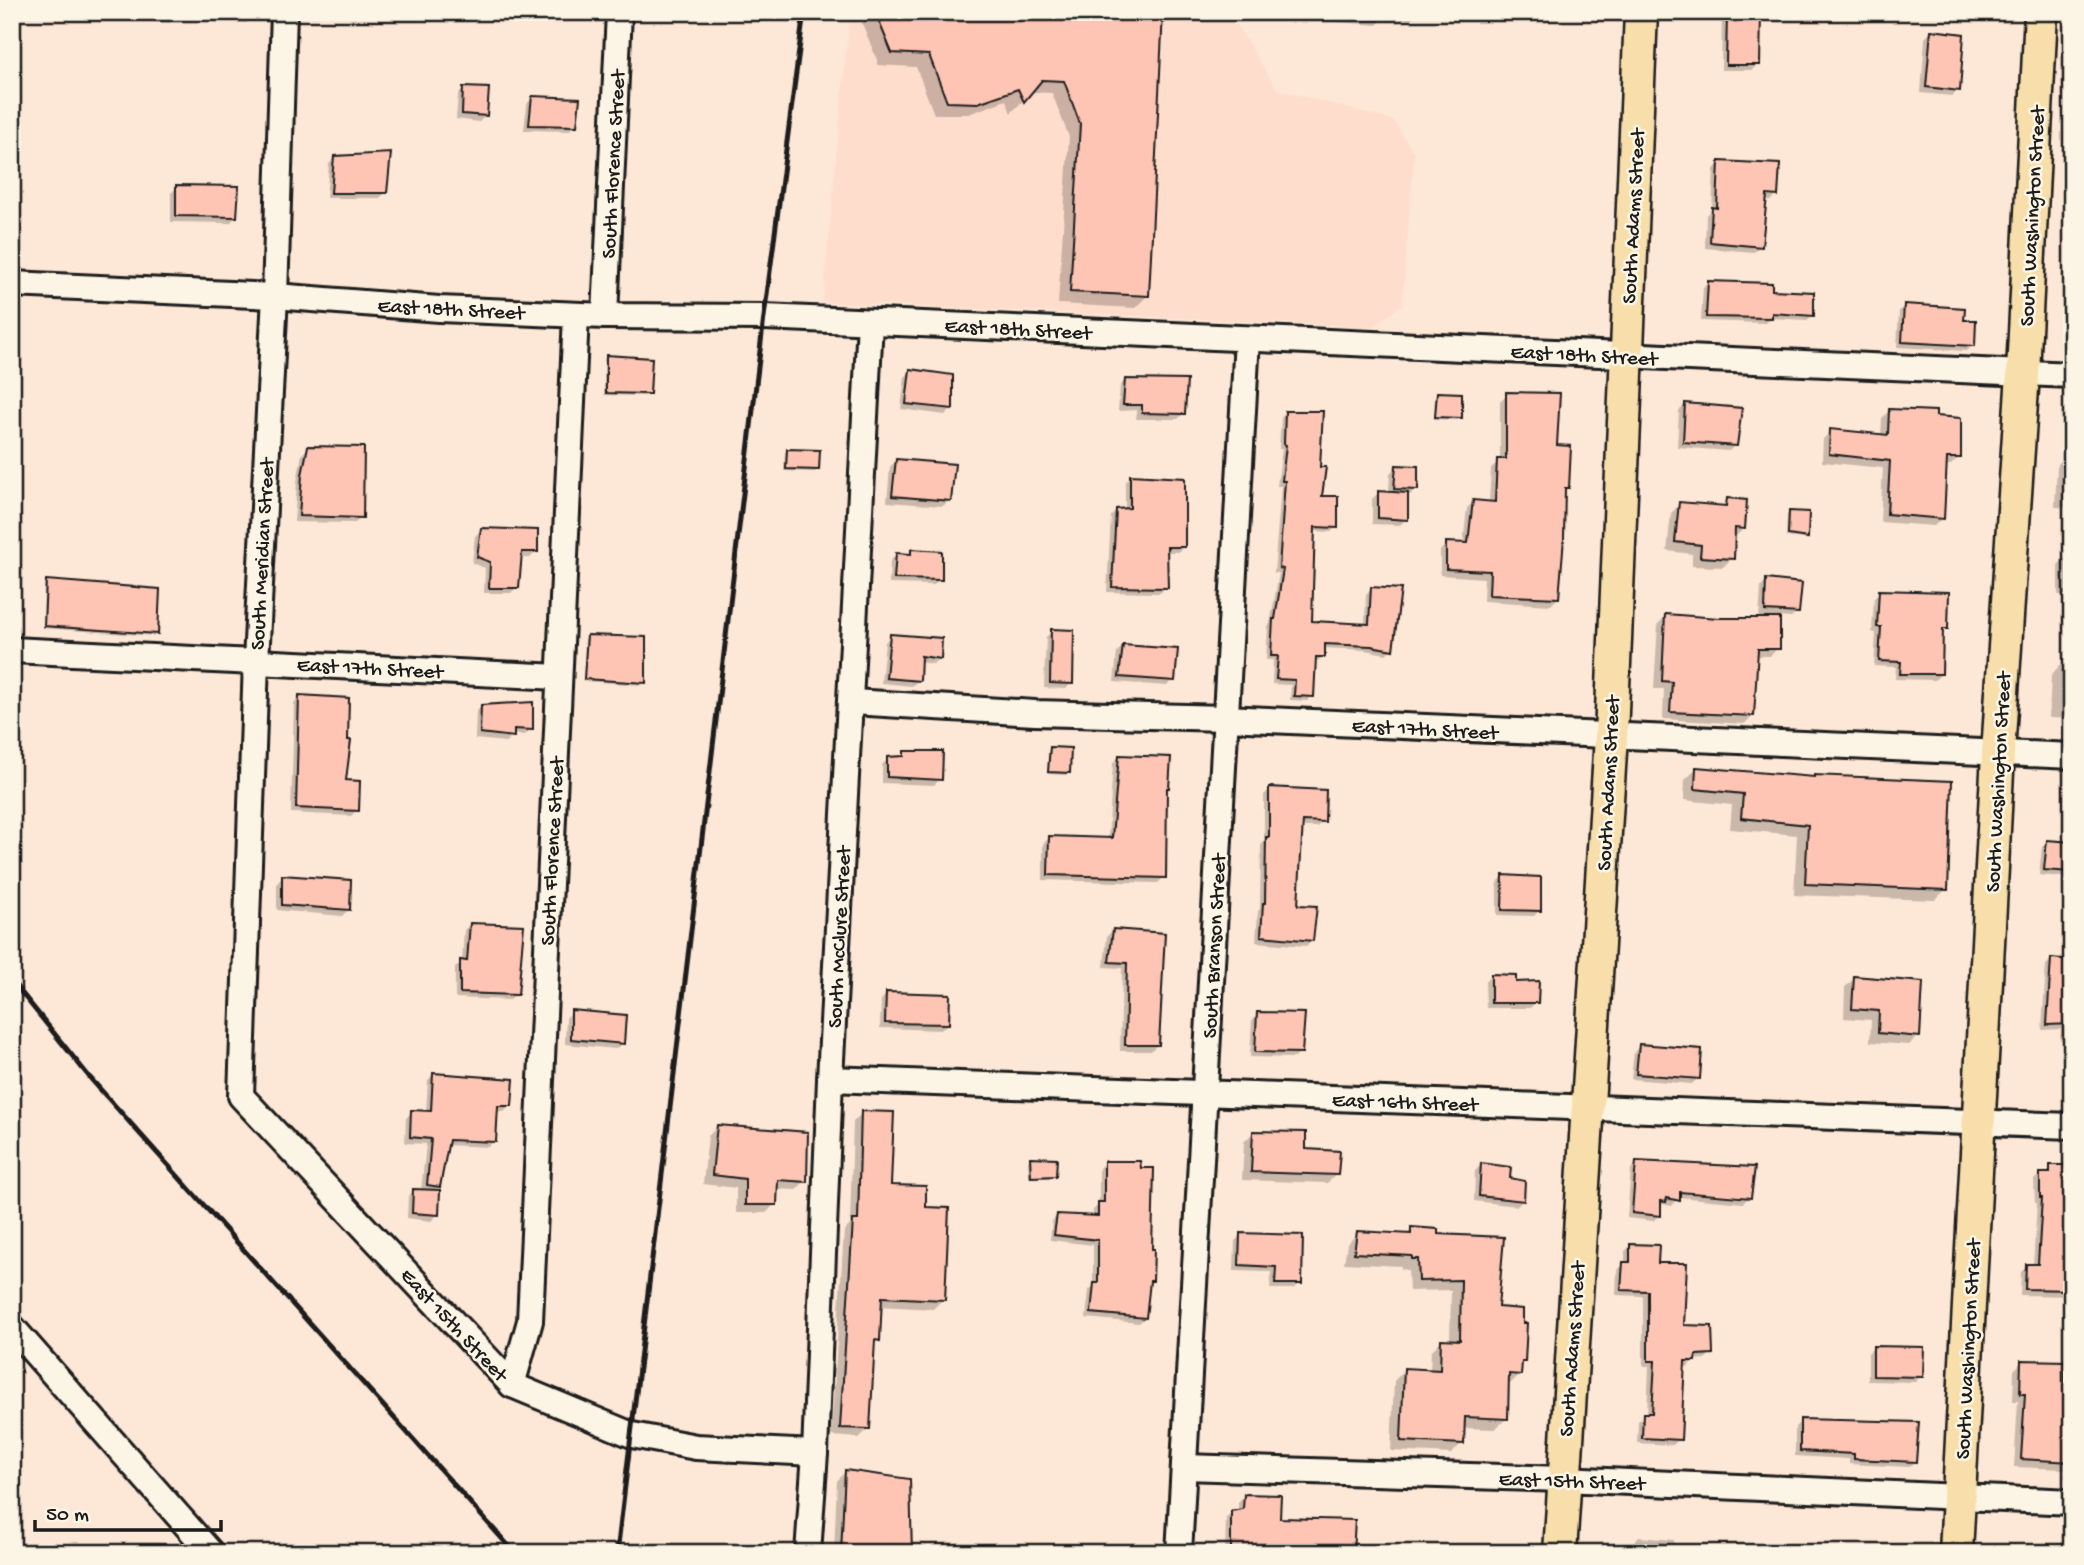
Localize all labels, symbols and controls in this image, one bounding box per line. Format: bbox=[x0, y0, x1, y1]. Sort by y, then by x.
street label: South Florence Street bbox=[598, 67, 633, 259]
street label: South Washington Street bbox=[2016, 103, 2053, 327]
street label: South Adams Street bbox=[1618, 126, 1653, 304]
street label: East 18th Street bbox=[377, 295, 527, 328]
street label: East 18th Street bbox=[944, 315, 1094, 348]
street label: East 18th Street bbox=[1510, 341, 1660, 374]
street label: South Meridian Street bbox=[247, 455, 282, 651]
street label: East 17th Street bbox=[296, 654, 446, 687]
street label: South Washington Street bbox=[1982, 669, 2019, 893]
street label: South Adams Street bbox=[1593, 693, 1628, 871]
street label: East 17th Street bbox=[1351, 715, 1501, 748]
street label: South Florence Street bbox=[537, 754, 572, 946]
street label: South McClure Street bbox=[824, 843, 859, 1029]
street label: South Branson Street bbox=[1199, 851, 1234, 1039]
street label: East 16th Street bbox=[1332, 1089, 1481, 1120]
street label: South Washington Street bbox=[1952, 1236, 1989, 1460]
street label: South Adams Street bbox=[1556, 1259, 1593, 1438]
street label: East 15th Street bbox=[393, 1264, 513, 1390]
street label: East 15th Street bbox=[1498, 1468, 1648, 1499]
scale bar bbox=[35, 1488, 220, 1532]
text: 50 m bbox=[46, 1504, 89, 1529]

